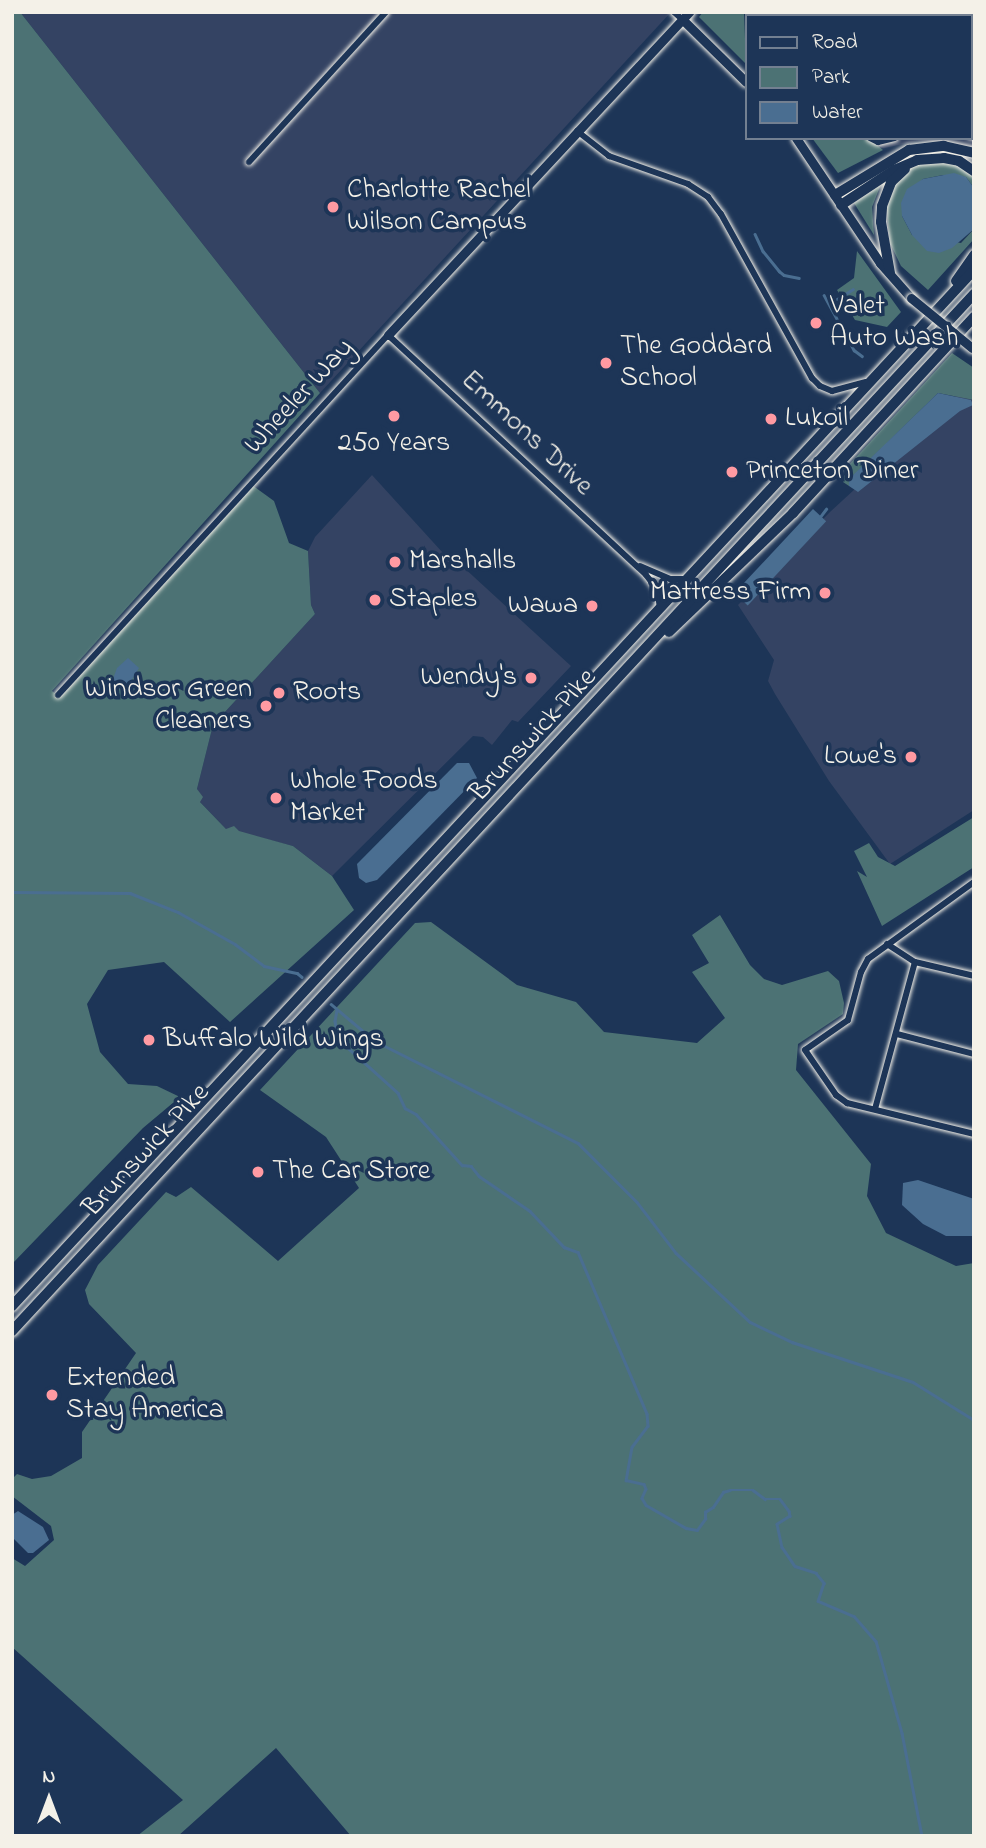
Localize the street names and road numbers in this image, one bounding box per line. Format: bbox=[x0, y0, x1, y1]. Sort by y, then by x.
street label: Wheeler Way bbox=[238, 332, 362, 462]
street label: Emmons Drive bbox=[453, 364, 599, 504]
street label: Brunswick Pike bbox=[463, 662, 605, 810]
street label: Brunswick Pike bbox=[76, 1077, 218, 1225]

